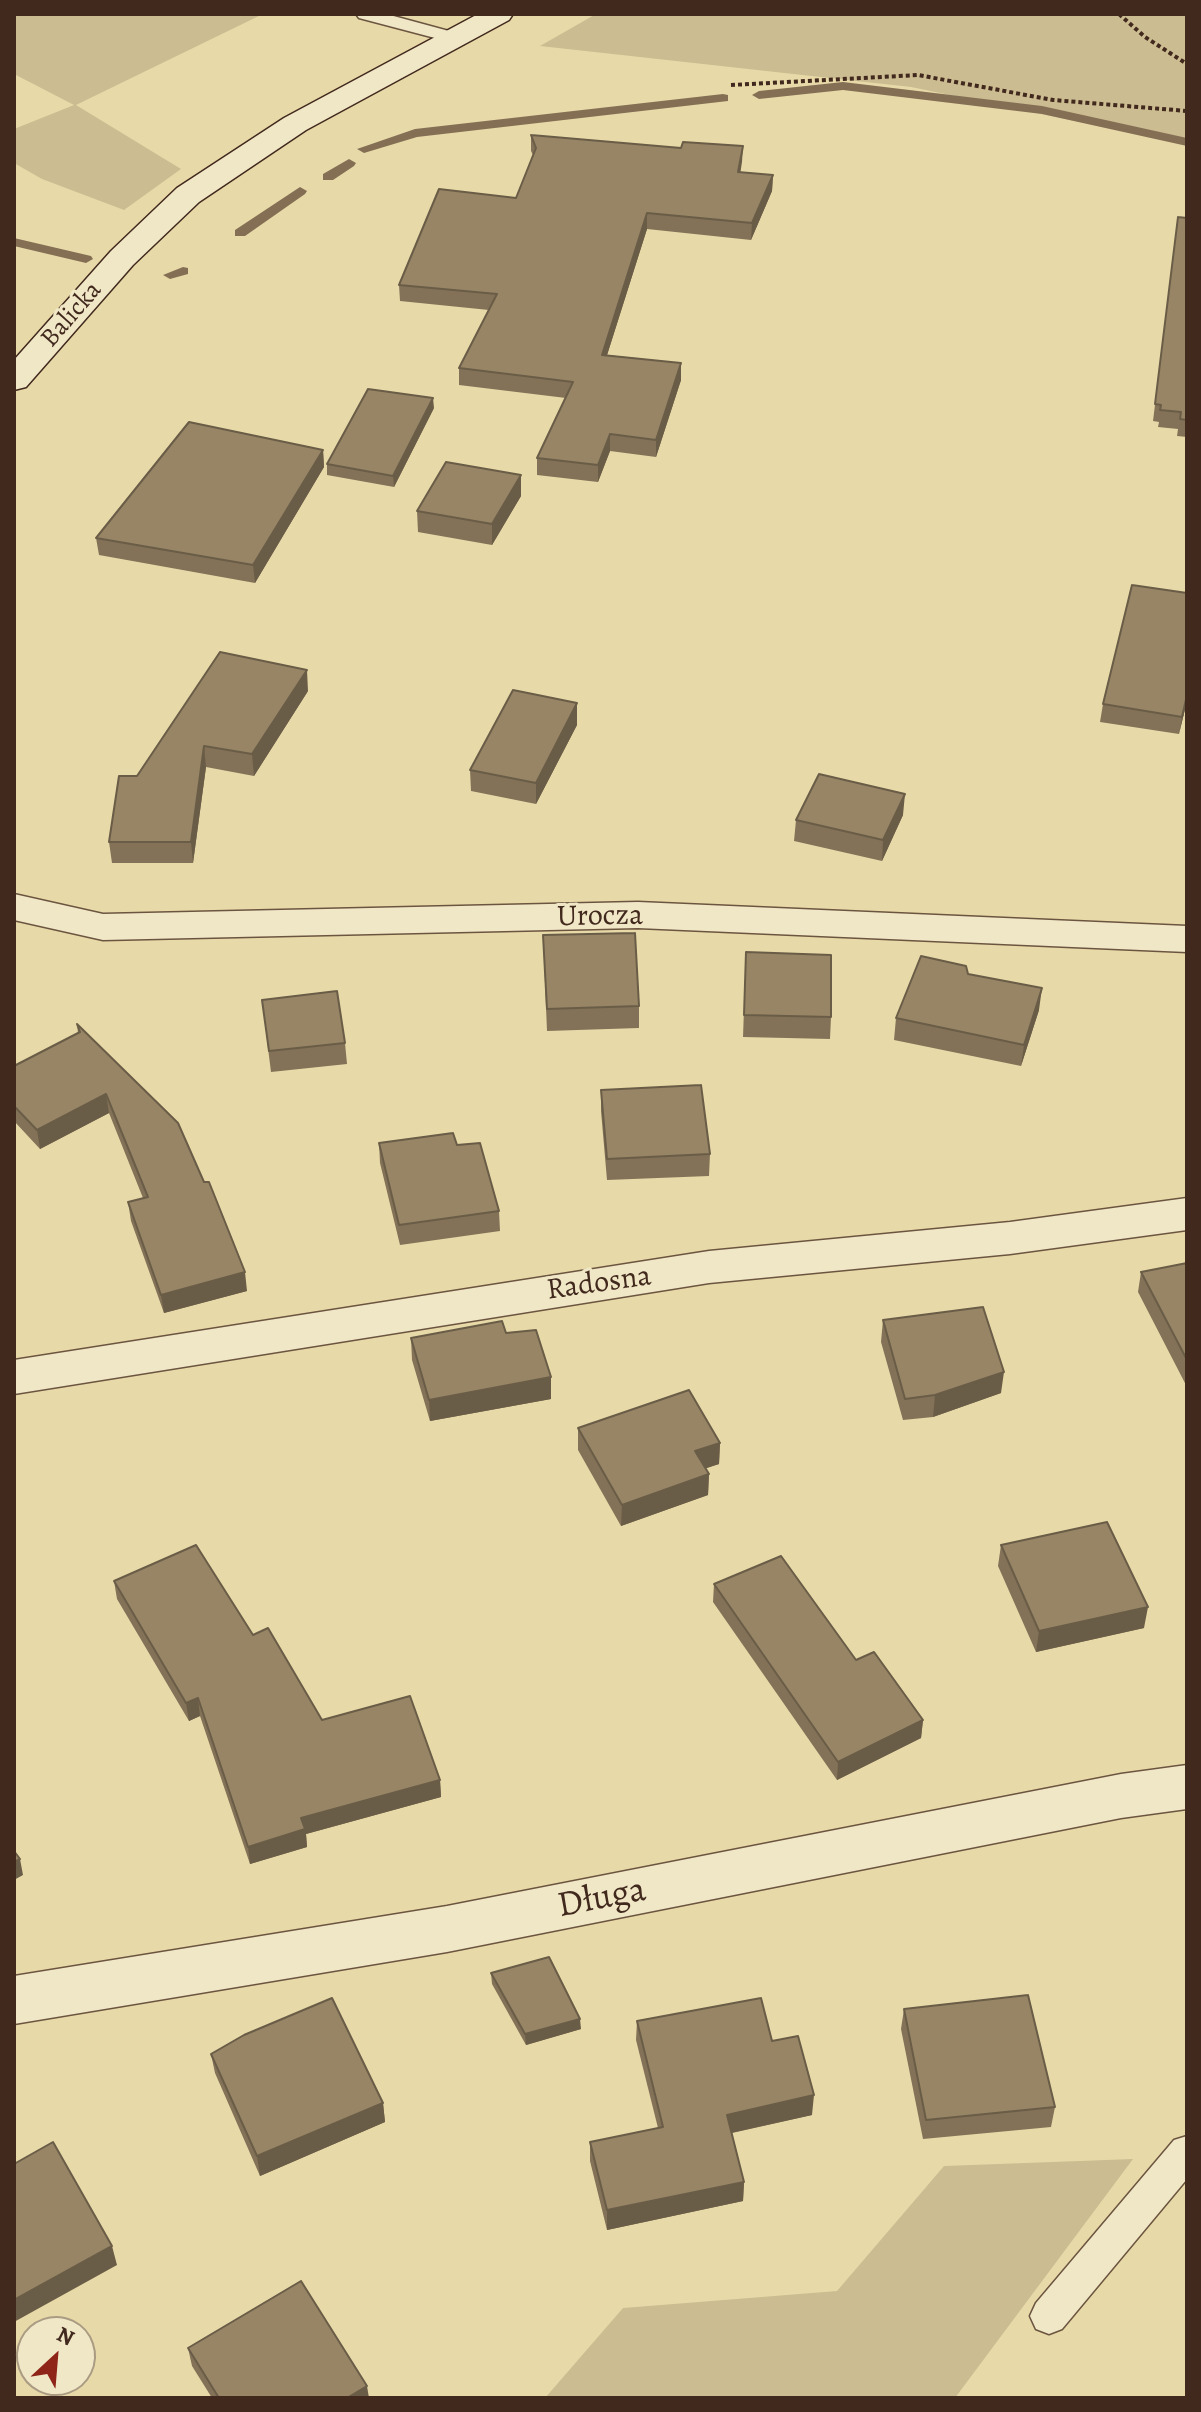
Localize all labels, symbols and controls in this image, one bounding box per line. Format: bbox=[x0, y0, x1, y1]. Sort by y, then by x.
street label: Balicka bbox=[35, 276, 109, 354]
street label: Urocza bbox=[556, 898, 644, 936]
street label: Radosna bbox=[544, 1259, 654, 1309]
street label: Długa bbox=[554, 1869, 650, 1929]
north arrow bbox=[16, 2316, 96, 2396]
text: N bbox=[52, 2319, 79, 2353]

